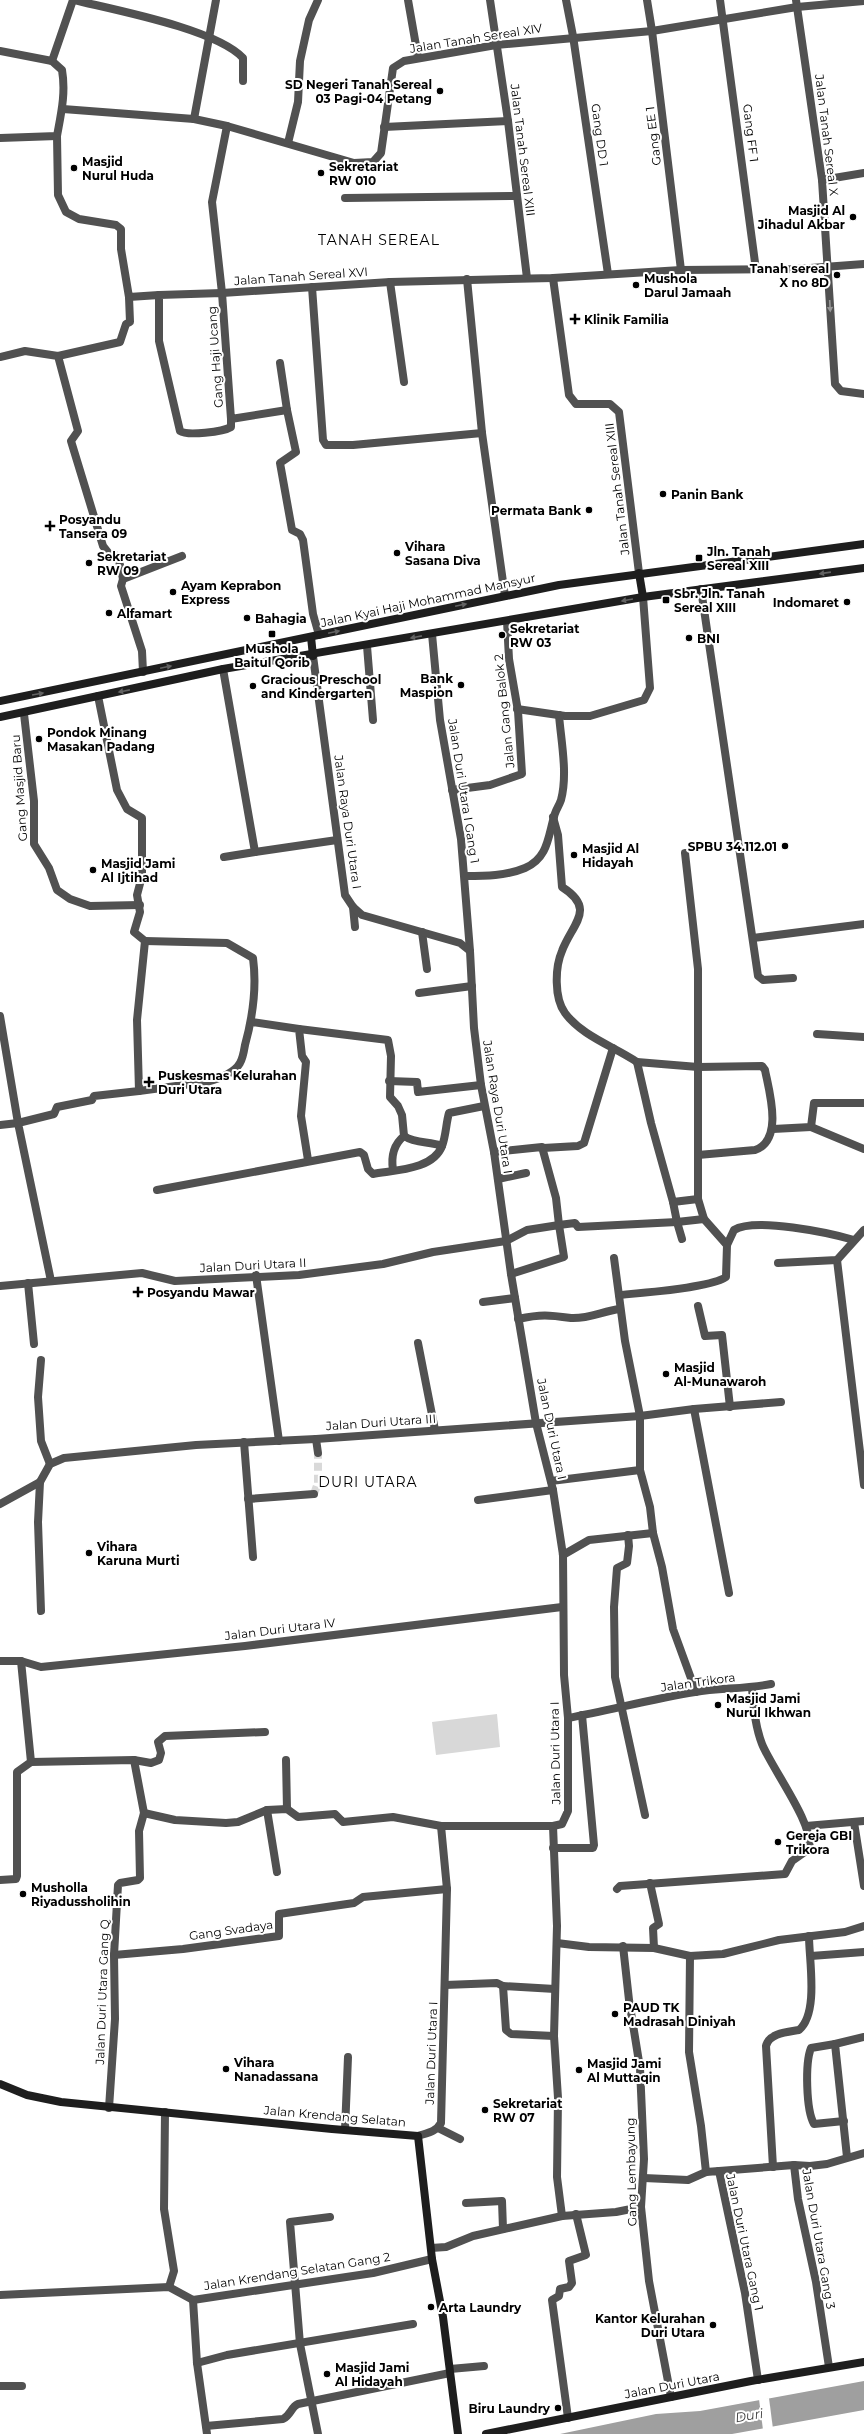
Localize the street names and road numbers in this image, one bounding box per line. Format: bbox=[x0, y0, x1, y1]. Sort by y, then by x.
street label: Jalan Tanah Sereal XIV bbox=[408, 20, 544, 56]
street label: Jalan Tanah Sereal X bbox=[812, 72, 842, 197]
street label: Jalan Tanah Sereal XIII bbox=[507, 82, 539, 217]
street label: Gang DD 1 bbox=[588, 103, 612, 167]
street label: Gang FF 1 bbox=[740, 103, 762, 163]
street label: Gang EE 1 bbox=[642, 106, 664, 166]
street label: Jalan Tanah Sereal XVI bbox=[233, 264, 368, 288]
street label: Gang Haji Ucang bbox=[204, 306, 226, 408]
street label: Jalan Tanah Sereal XIII bbox=[601, 422, 633, 557]
street label: Jalan Kyai Haji Mohammad Mansyur bbox=[318, 570, 537, 630]
street label: Jalan Gang Balok 2 bbox=[491, 653, 518, 770]
street label: Jalan Duri Utara I Gang 1 bbox=[445, 717, 483, 864]
street label: Gang Masjid Baru bbox=[8, 734, 30, 842]
street label: Jalan Raya Duri Utara I bbox=[331, 753, 365, 890]
street label: Jalan Raya Duri Utara I bbox=[480, 1038, 516, 1175]
street label: Jalan Duri Utara II bbox=[198, 1255, 307, 1275]
street label: Jalan Duri Utara I bbox=[534, 1376, 570, 1481]
street label: Jalan Duri Utara III bbox=[324, 1411, 437, 1433]
street label: Jalan Duri Utara IV bbox=[223, 1615, 337, 1643]
street label: Jalan Trikora bbox=[659, 1669, 736, 1695]
street label: Jalan Duri Utara I bbox=[547, 1701, 563, 1806]
street label: Gang Svadaya bbox=[188, 1917, 274, 1943]
street label: Jalan Duri Utara Gang Q bbox=[92, 1919, 112, 2066]
street label: Jalan Duri Utara I bbox=[422, 2001, 440, 2106]
street label: Jalan Krendang Selatan bbox=[262, 2102, 407, 2130]
street label: Gang Lembayung bbox=[623, 2118, 639, 2226]
street label: Jalan Duri Utara Gang 3 bbox=[799, 2167, 839, 2310]
street label: Jalan Duri Utara Gang 1 bbox=[723, 2171, 767, 2312]
street label: Jalan Krendang Selatan Gang 2 bbox=[202, 2249, 391, 2293]
street label: Jalan Duri Utara bbox=[622, 2368, 721, 2402]

